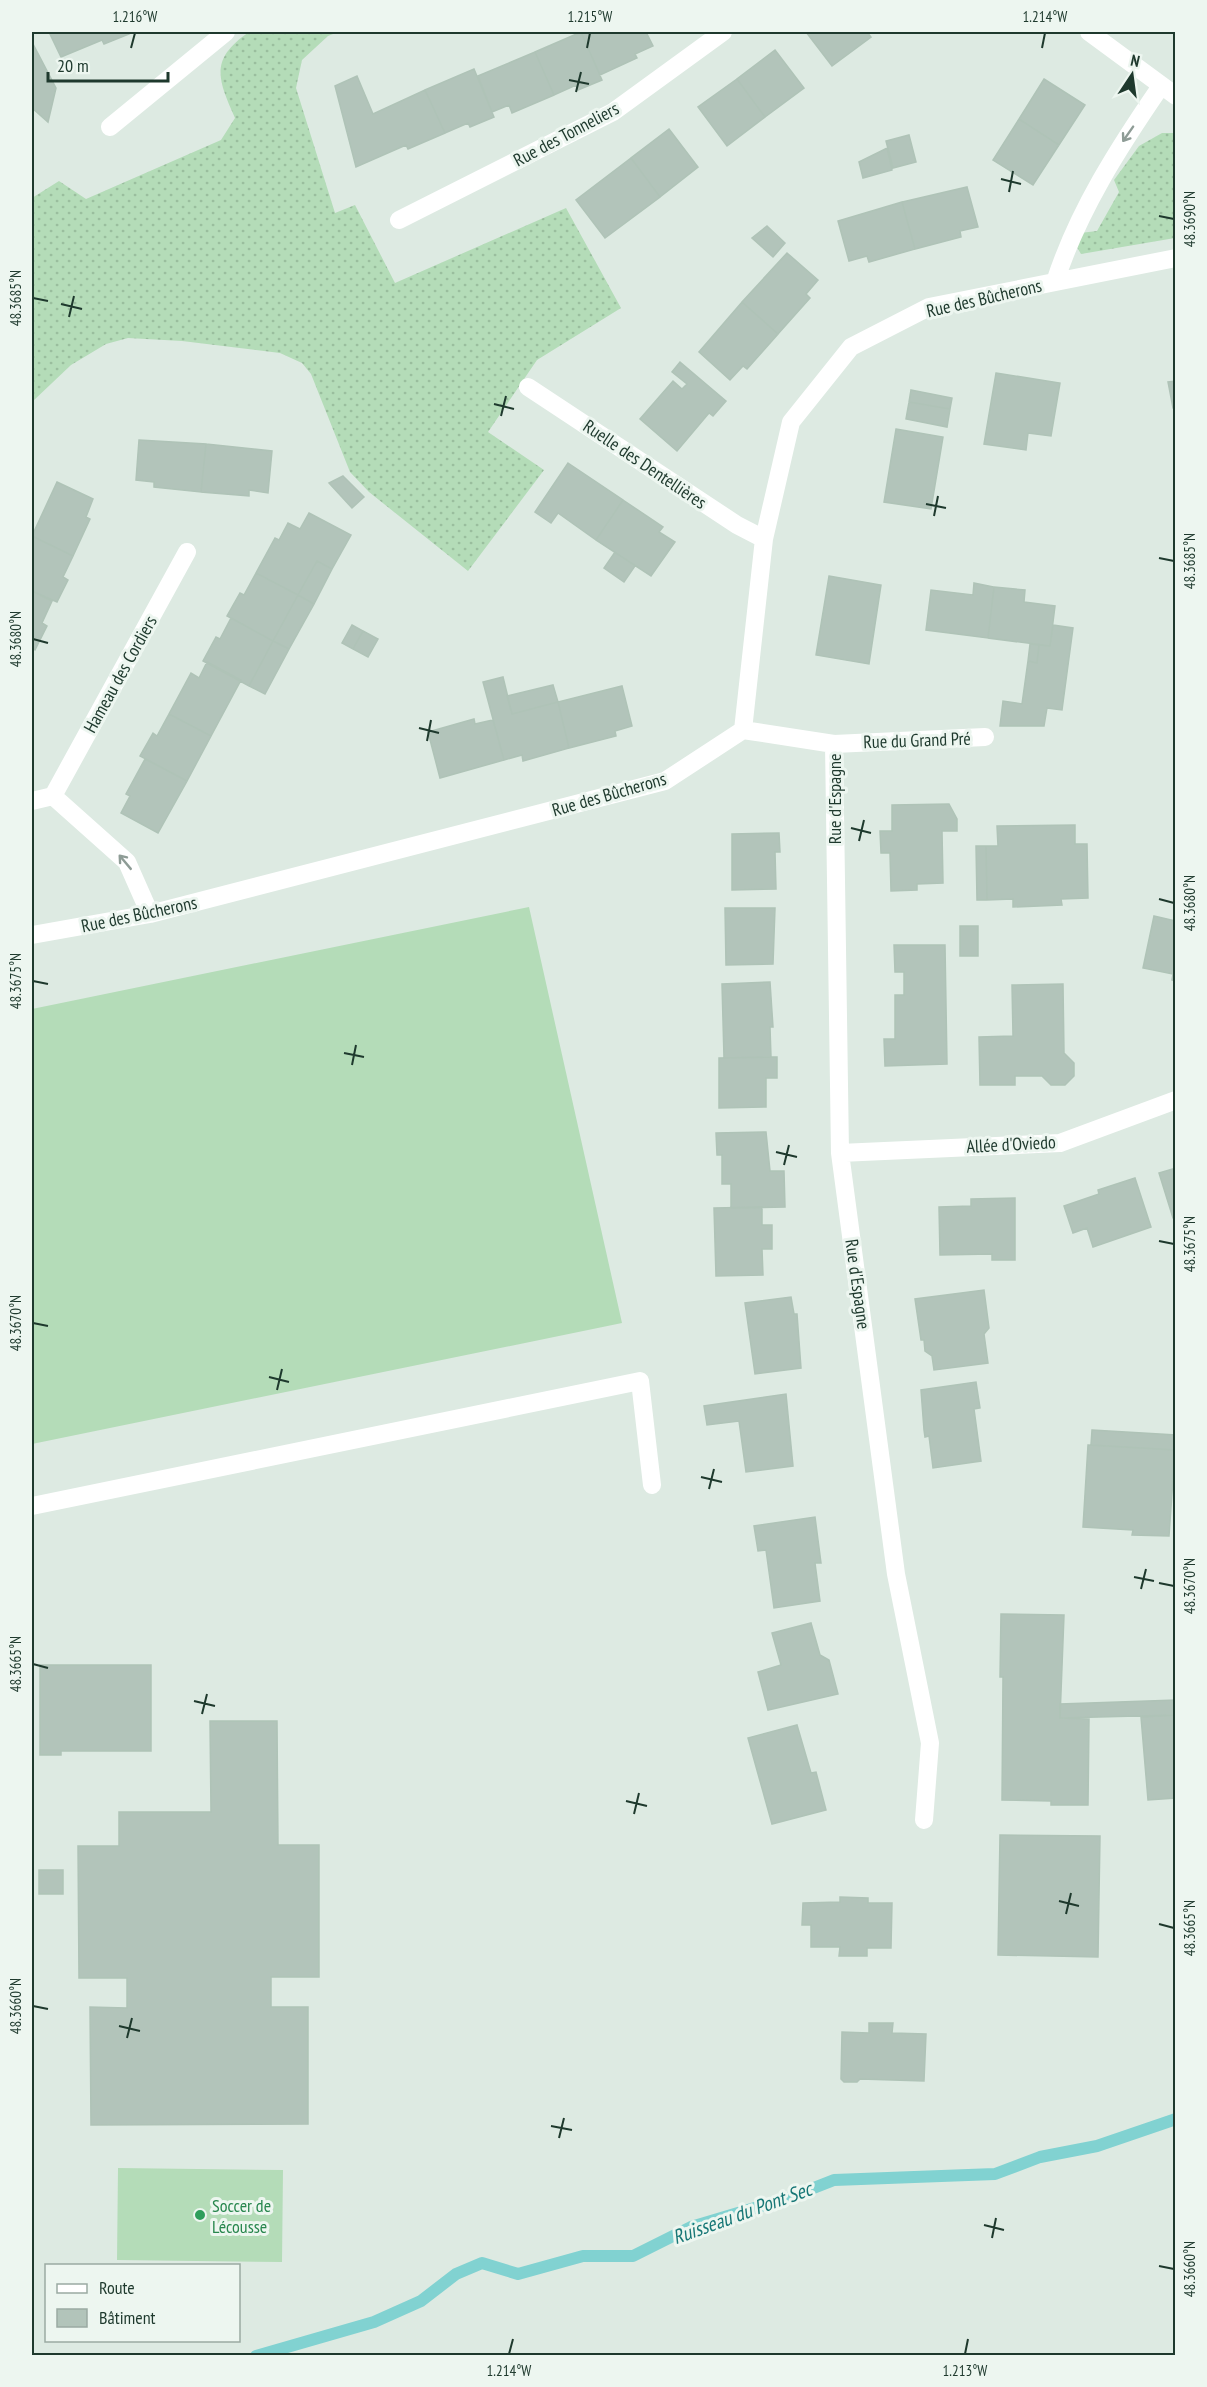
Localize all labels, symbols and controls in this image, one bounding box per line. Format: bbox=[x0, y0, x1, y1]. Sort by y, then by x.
text: 1.216°W bbox=[113, 7, 157, 26]
text: 1.215°W bbox=[568, 7, 612, 26]
text: 1.214°W bbox=[1023, 7, 1067, 26]
scale bar bbox=[48, 45, 168, 83]
north arrow bbox=[1102, 45, 1162, 105]
text: N bbox=[1129, 50, 1142, 71]
text: 20 m bbox=[57, 54, 89, 77]
street label: Rue des Tonneliers bbox=[509, 97, 623, 171]
one-way arrow bbox=[1122, 125, 1134, 141]
text: 48.3690°N bbox=[1180, 191, 1199, 247]
text: 48.3685°N bbox=[6, 270, 25, 326]
street label: Rue des Bûcherons bbox=[924, 274, 1044, 322]
street label: Ruelle des Dentellières bbox=[579, 414, 711, 514]
text: 48.3685°N bbox=[1180, 533, 1199, 589]
text: 48.3680°N bbox=[6, 611, 25, 667]
street label: Hameau des Cordiers bbox=[78, 611, 162, 737]
street label: Rue du Grand Pré bbox=[863, 727, 971, 753]
street label: Rue d'Espagne bbox=[823, 754, 846, 844]
street label: Rue des Bûcherons bbox=[549, 767, 669, 821]
one-way arrow bbox=[118, 854, 131, 870]
text: 48.3680°N bbox=[1180, 875, 1199, 931]
street label: Rue des Bûcherons bbox=[79, 891, 199, 937]
text: 48.3675°N bbox=[6, 953, 25, 1009]
street label: Allée d'Oviedo bbox=[966, 1130, 1056, 1158]
text: 48.3675°N bbox=[1180, 1216, 1199, 1272]
street label: Rue d'Espagne bbox=[840, 1237, 876, 1331]
text: 48.3670°N bbox=[6, 1295, 25, 1351]
text: 48.3670°N bbox=[1180, 1558, 1199, 1614]
text: 48.3665°N bbox=[6, 1636, 25, 1692]
text: 48.3665°N bbox=[1180, 1900, 1199, 1956]
text: 48.3660°N bbox=[6, 1978, 25, 2034]
water label: Ruisseau du Pont Sec bbox=[669, 2175, 817, 2250]
place label: Soccer de Lécousse bbox=[212, 2194, 271, 2238]
marker: Soccer de Lécousse bbox=[193, 2208, 207, 2222]
text: 48.3660°N bbox=[1180, 2241, 1199, 2297]
legend bbox=[45, 2264, 240, 2342]
text: Route bbox=[99, 2276, 135, 2299]
text: Bâtiment bbox=[99, 2306, 156, 2329]
text: 1.214°W bbox=[487, 2361, 531, 2380]
text: 1.213°W bbox=[943, 2361, 987, 2380]

